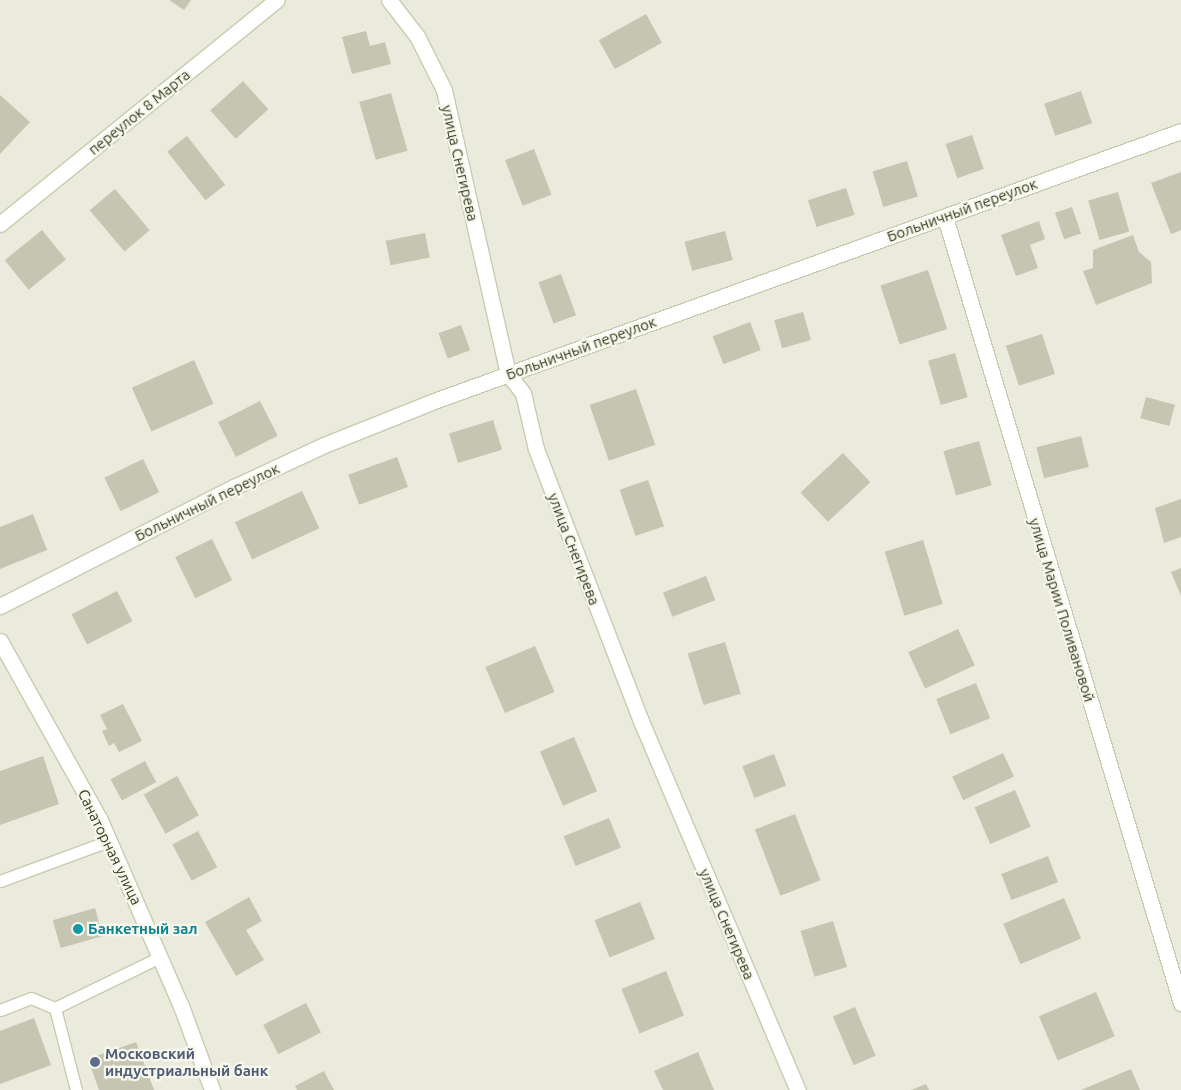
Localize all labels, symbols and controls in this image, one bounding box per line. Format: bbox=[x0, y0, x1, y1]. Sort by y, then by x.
street label: переулок 8 Марта bbox=[85, 66, 193, 158]
street label: улица Снегирева bbox=[438, 103, 482, 223]
street label: Больничный переулок bbox=[884, 174, 1040, 246]
street label: Больничный переулок bbox=[503, 312, 659, 384]
street label: Больничный переулок bbox=[132, 459, 282, 545]
street label: улица Снегирева bbox=[544, 490, 604, 608]
street label: улица Марии Поливановой bbox=[1025, 516, 1099, 704]
street label: Санаторная улица bbox=[74, 786, 146, 908]
street label: улица Снегирева bbox=[696, 866, 758, 982]
place label: Банкетный зал bbox=[88, 920, 198, 938]
marker: Банкетный зал bbox=[72, 923, 84, 935]
place label: Московский индустриальный банк bbox=[105, 1044, 268, 1079]
marker: Московский индустриальный банк bbox=[89, 1056, 101, 1068]

